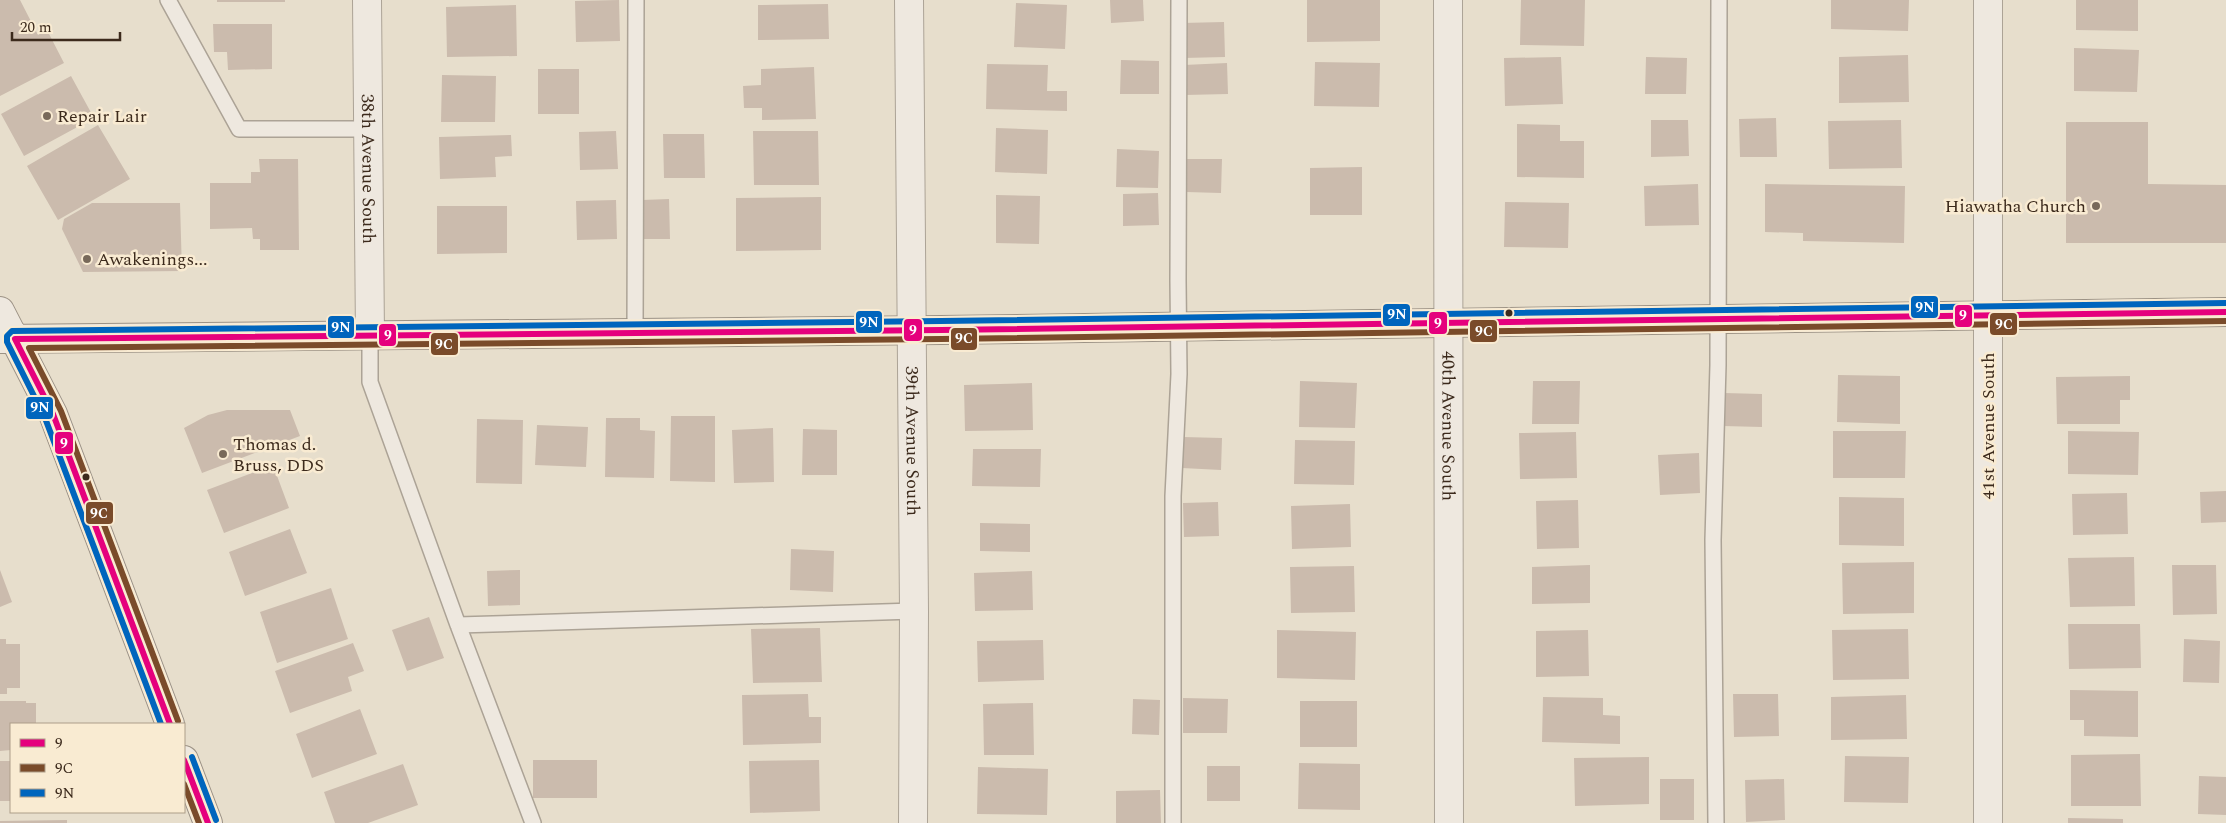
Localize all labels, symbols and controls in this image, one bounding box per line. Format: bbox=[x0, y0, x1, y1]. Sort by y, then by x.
scale bar bbox=[12, 10, 120, 42]
text: 20 m bbox=[20, 16, 52, 39]
street label: 38th Avenue South bbox=[354, 94, 383, 244]
place label: Repair Lair bbox=[57, 103, 147, 130]
marker: Repair Lair bbox=[41, 110, 53, 122]
place label: Hiawatha Church bbox=[1945, 193, 2086, 220]
marker: Hiawatha Church bbox=[2090, 200, 2102, 212]
place label: Awakenings... bbox=[97, 246, 208, 273]
marker: Awakenings... bbox=[81, 253, 93, 265]
line badge: 9N bbox=[1910, 295, 1939, 319]
text: 9N bbox=[1915, 297, 1935, 318]
line badge: 9N bbox=[1382, 303, 1411, 327]
text: 9N bbox=[1387, 304, 1407, 325]
line badge: 9 bbox=[1954, 304, 1973, 328]
text: 9 bbox=[1959, 305, 1967, 326]
unlabelled marker bbox=[1504, 308, 1514, 318]
line badge: 9N bbox=[855, 310, 883, 334]
line badge: 9 bbox=[1428, 311, 1448, 335]
text: 9N bbox=[859, 312, 879, 333]
line badge: 9C bbox=[1989, 312, 2018, 336]
text: 9 bbox=[1434, 313, 1442, 334]
text: 9C bbox=[1995, 314, 2013, 335]
line badge: 9N bbox=[327, 315, 355, 339]
text: 9N bbox=[331, 317, 351, 338]
line badge: 9 bbox=[903, 318, 923, 342]
line badge: 9C bbox=[1469, 319, 1498, 343]
text: 9 bbox=[909, 320, 917, 341]
text: 9C bbox=[1475, 321, 1493, 342]
line badge: 9 bbox=[378, 323, 397, 347]
text: 9 bbox=[384, 325, 392, 346]
line badge: 9C bbox=[950, 327, 978, 351]
text: 9C bbox=[955, 328, 973, 349]
line badge: 9C bbox=[430, 332, 459, 356]
text: 9C bbox=[435, 334, 453, 355]
street label: 40th Avenue South bbox=[1435, 351, 1462, 501]
street label: 41st Avenue South bbox=[1975, 353, 2002, 499]
street label: 39th Avenue South bbox=[898, 366, 927, 516]
line badge: 9N bbox=[25, 396, 54, 420]
text: 9N bbox=[30, 397, 50, 418]
line badge: 9 bbox=[54, 431, 74, 455]
place label: Thomas d. Bruss, DDS bbox=[233, 431, 324, 479]
text: 9 bbox=[60, 433, 68, 454]
marker: Thomas d. Bruss, DDS bbox=[217, 448, 229, 460]
unlabelled marker bbox=[81, 472, 91, 482]
line badge: 9C bbox=[85, 501, 114, 525]
text: 9C bbox=[90, 503, 108, 524]
legend bbox=[10, 723, 185, 813]
text: 9 bbox=[55, 732, 63, 755]
text: 9C bbox=[55, 757, 73, 780]
text: 9N bbox=[55, 782, 75, 805]

